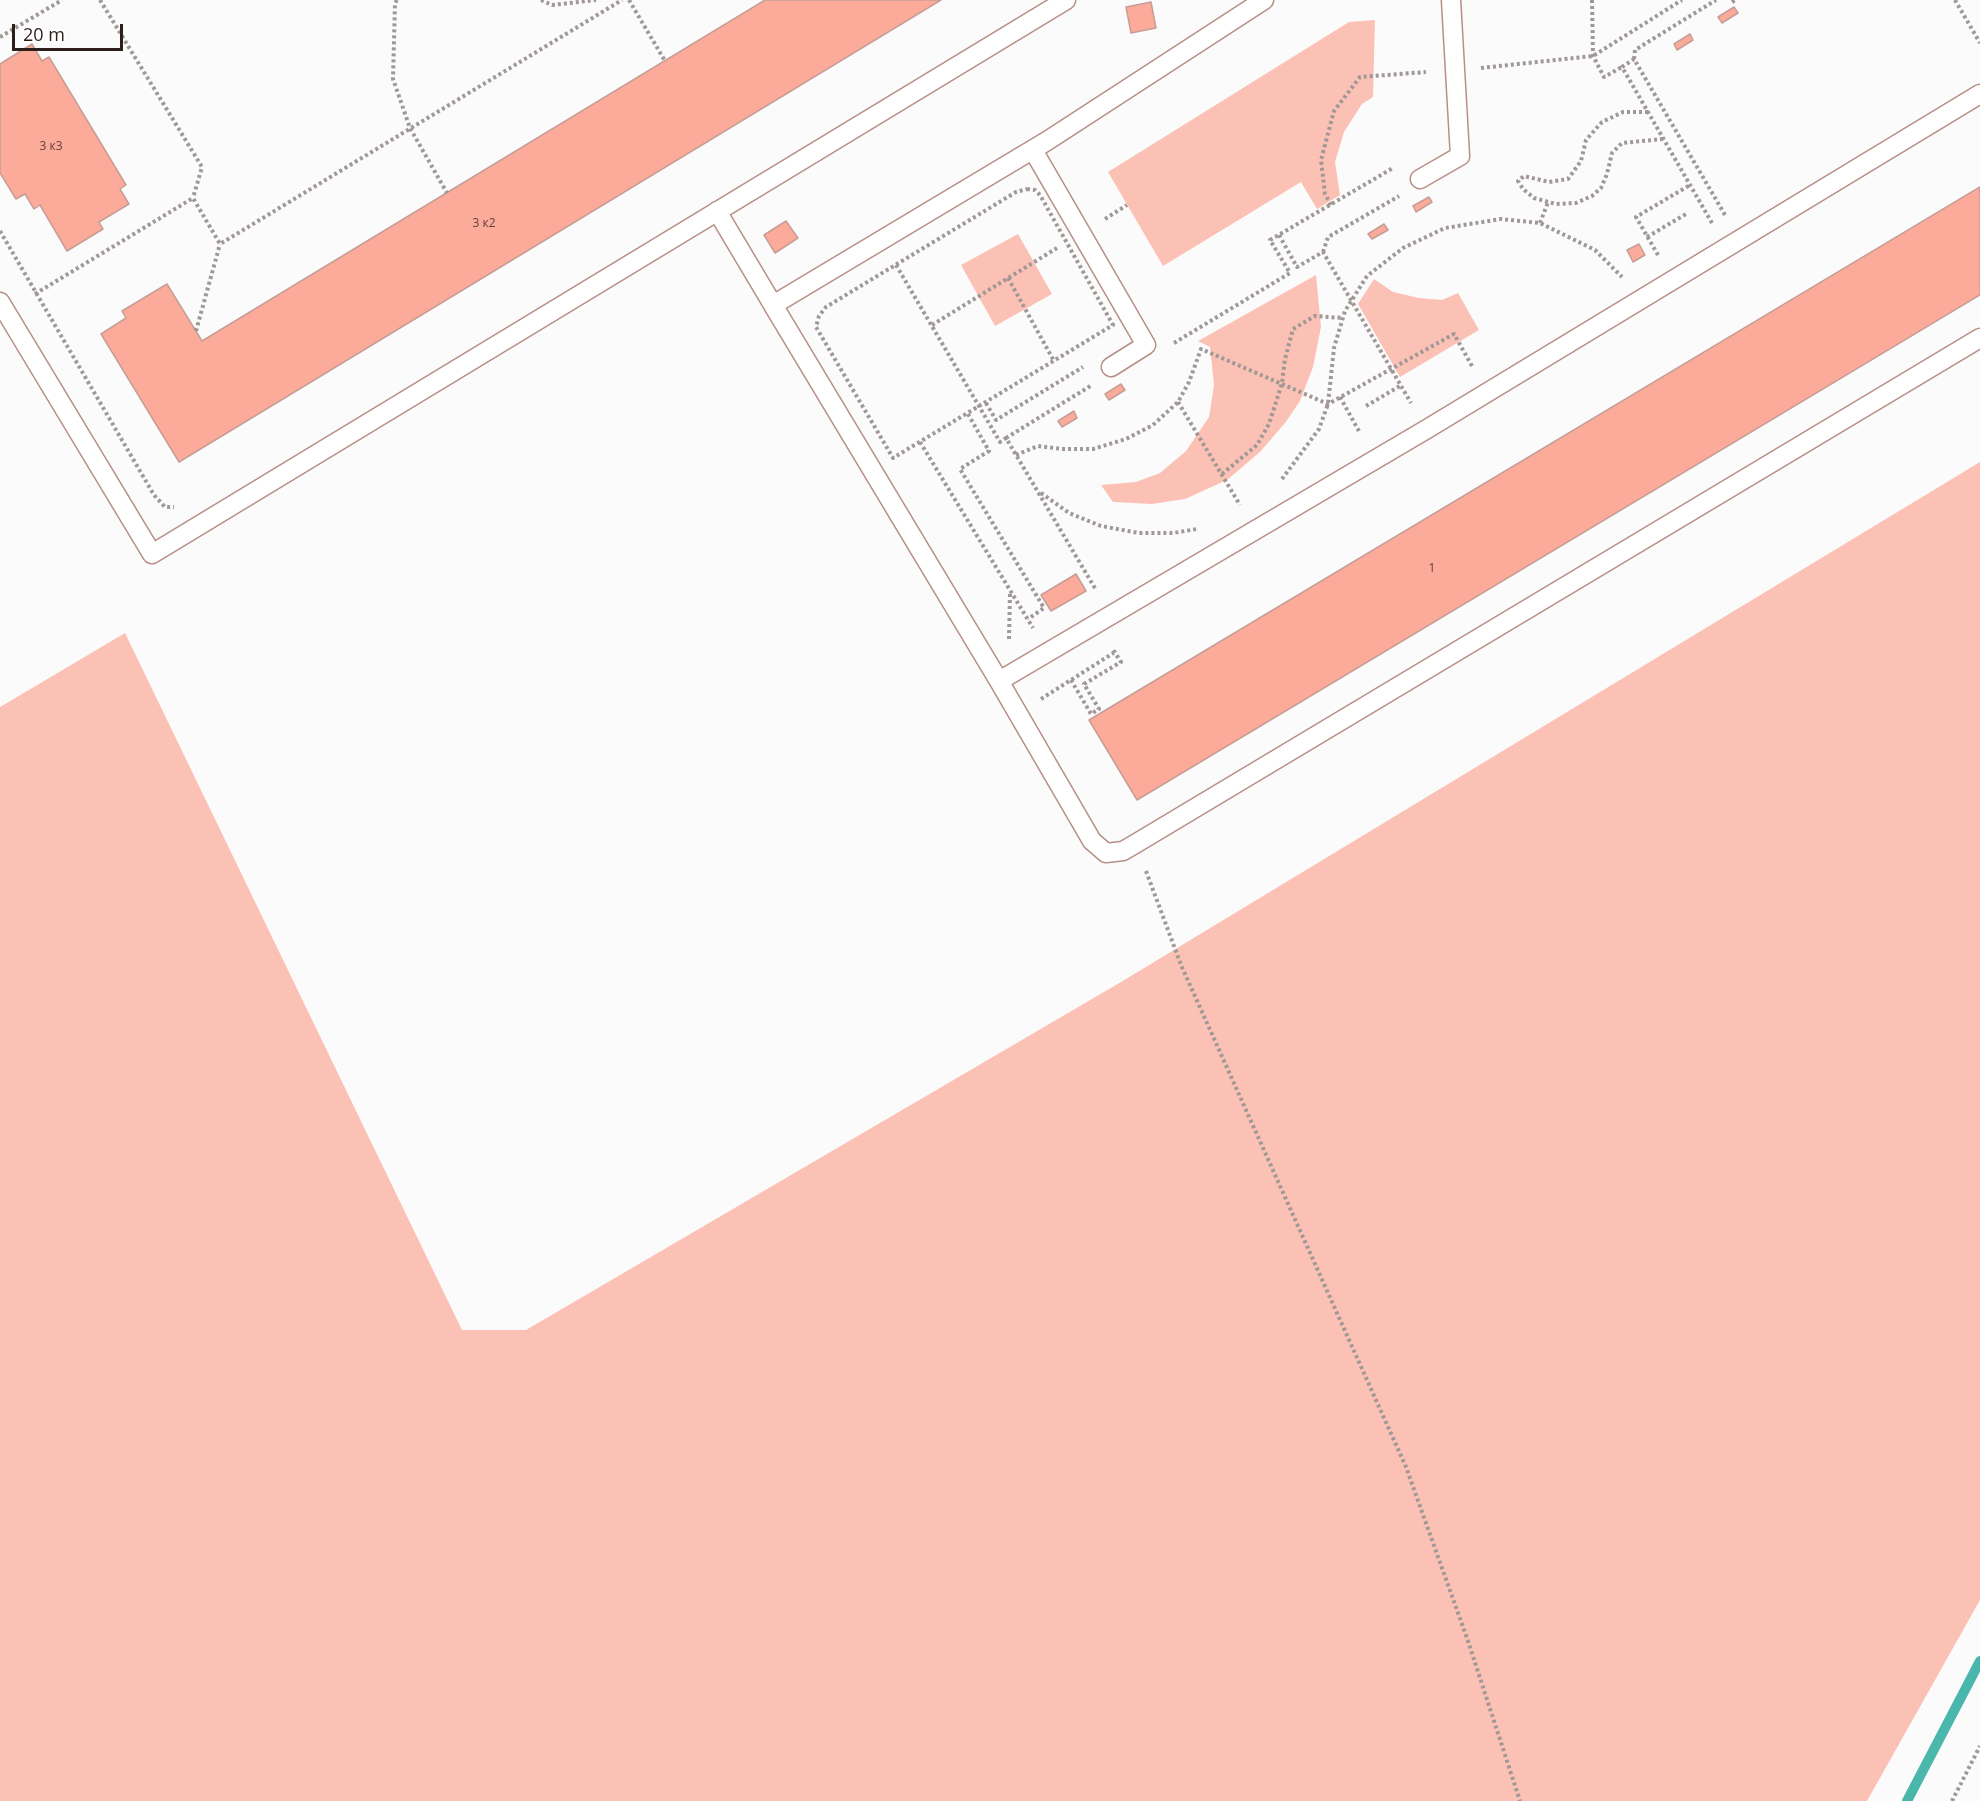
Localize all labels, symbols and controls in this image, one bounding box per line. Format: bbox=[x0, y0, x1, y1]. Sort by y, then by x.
scale bar bbox=[15, 12, 126, 50]
text: 20 m bbox=[23, 22, 65, 46]
house number: 3 к3 bbox=[39, 140, 63, 154]
house number: 3 к2 bbox=[472, 217, 496, 231]
house number: 1 bbox=[1429, 562, 1435, 576]

